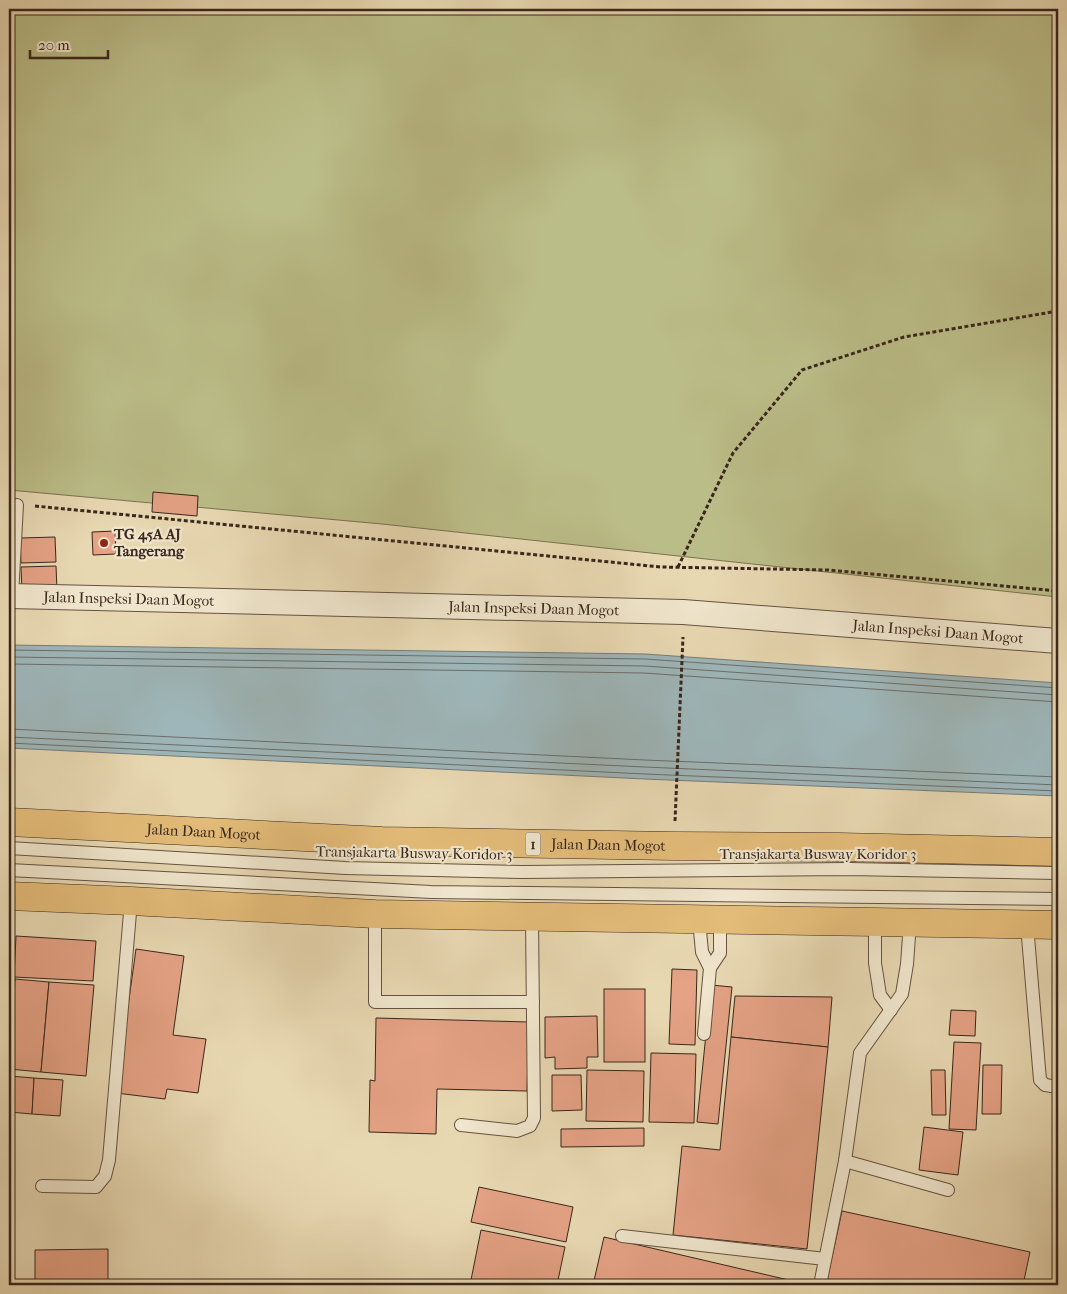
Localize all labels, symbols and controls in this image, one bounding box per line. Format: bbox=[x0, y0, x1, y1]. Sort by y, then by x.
scale bar bbox=[30, 28, 108, 60]
text: 20 m bbox=[38, 36, 70, 54]
place label: TG 45A AJ Tangerang bbox=[113, 525, 185, 560]
marker: TG 45A AJ Tangerang bbox=[98, 537, 110, 549]
street label: Jalan Inspeksi Daan Mogot bbox=[42, 588, 215, 610]
street label: Jalan Inspeksi Daan Mogot bbox=[447, 597, 620, 620]
street label: Jalan Inspeksi Daan Mogot bbox=[851, 616, 1025, 647]
street label: Jalan Daan Mogot bbox=[145, 820, 262, 844]
road number: 1 bbox=[526, 832, 540, 856]
street label: Jalan Daan Mogot bbox=[550, 835, 667, 855]
street label: Transjakarta Busway Koridor 3 bbox=[315, 842, 513, 864]
street label: Transjakarta Busway Koridor 3 bbox=[720, 845, 916, 863]

